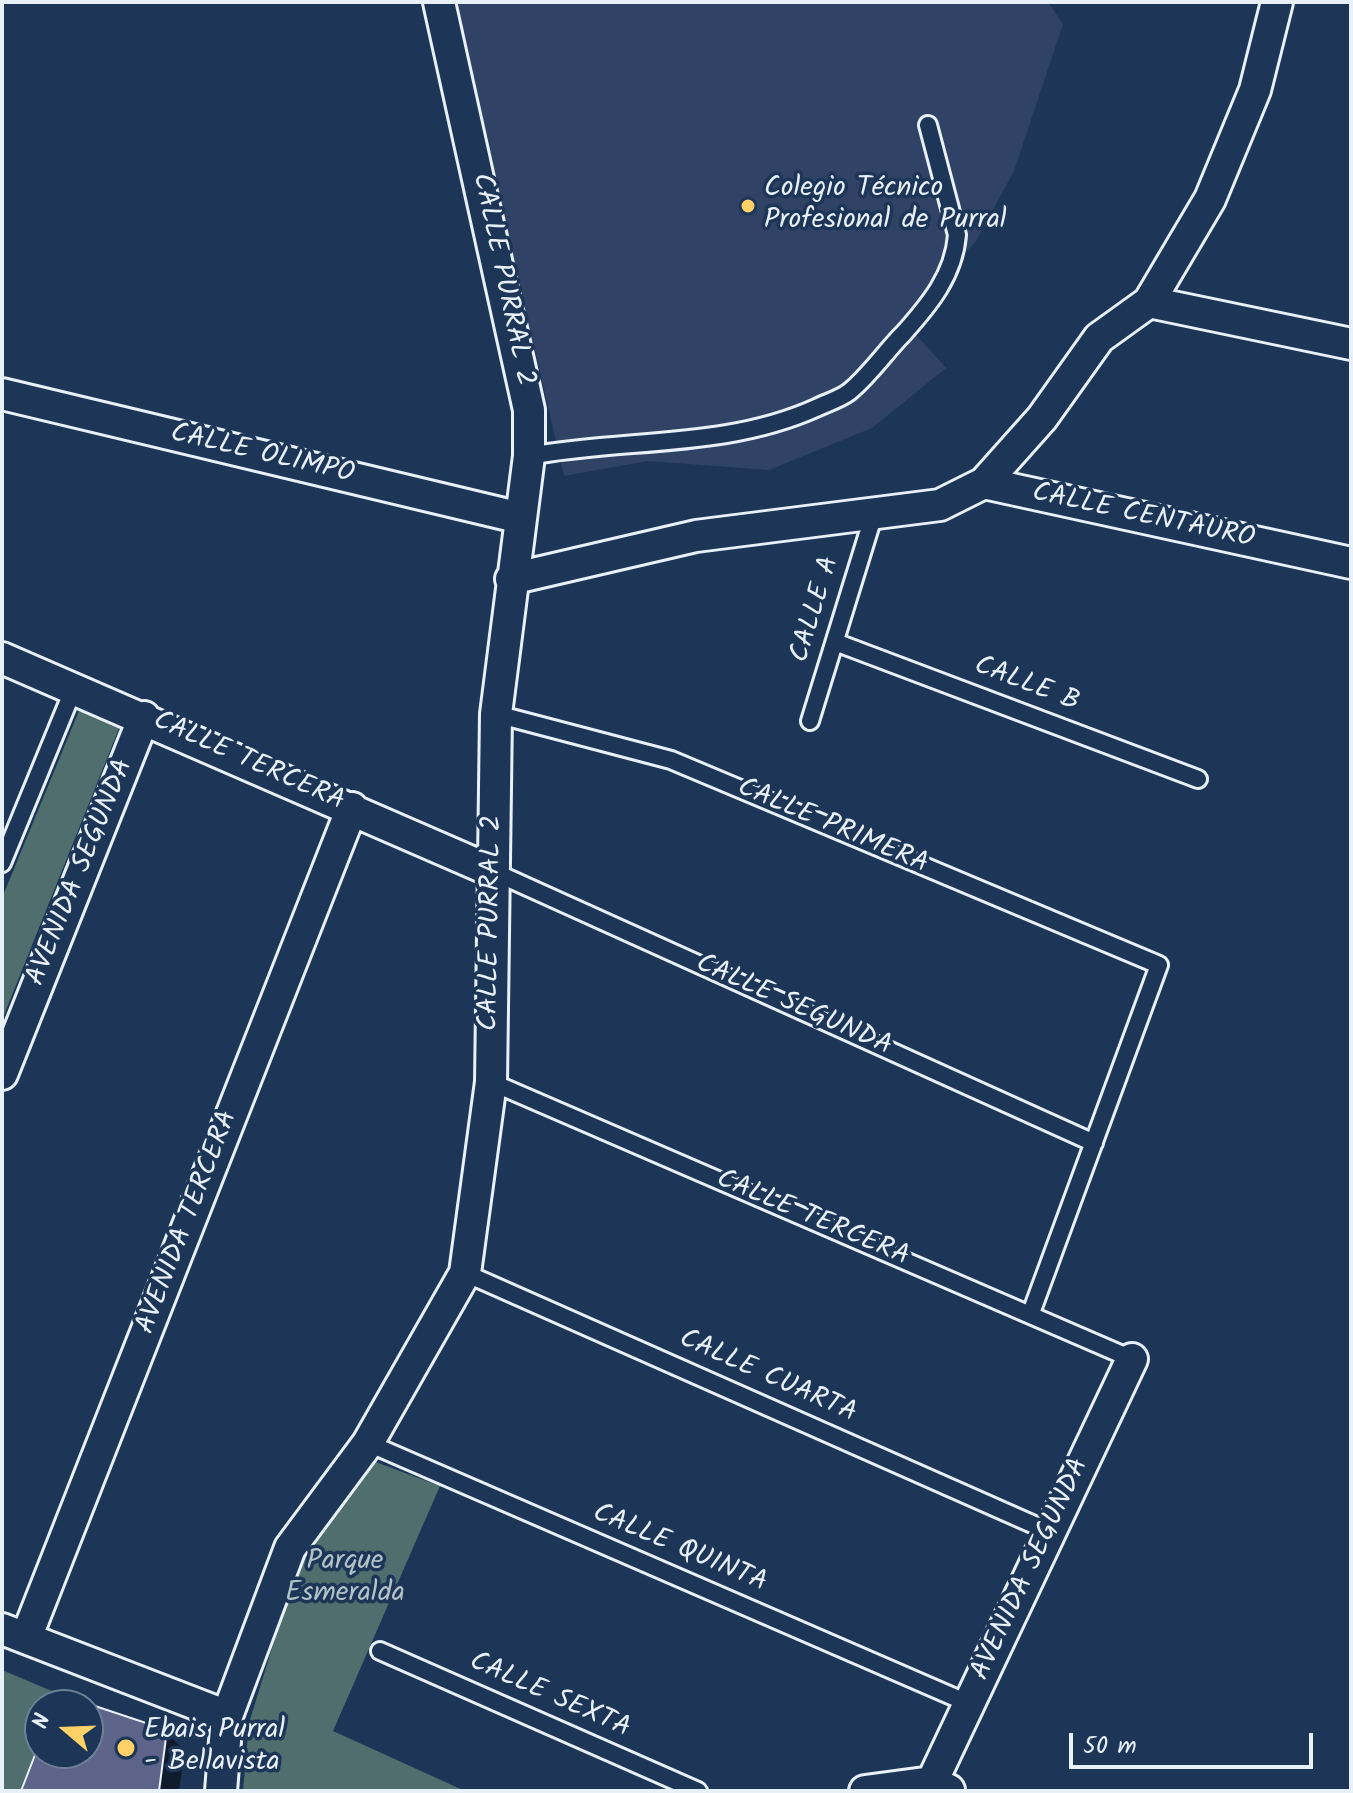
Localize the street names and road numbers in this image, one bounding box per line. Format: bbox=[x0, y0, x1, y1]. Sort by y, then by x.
street label: CALLE PURRAL 2 bbox=[462, 171, 540, 389]
street label: CALLE OLIMPO bbox=[167, 419, 357, 493]
street label: CALLE CENTAURO bbox=[1029, 478, 1257, 558]
street label: CALLE A bbox=[785, 553, 849, 667]
street label: CALLE B bbox=[969, 651, 1083, 721]
street label: CALLE TERCERA bbox=[147, 706, 349, 820]
street label: AVENIDA SEGUNDA bbox=[21, 755, 143, 991]
street label: CALLE PRIMERA bbox=[732, 773, 932, 883]
street label: CALLE PURRAL 2 bbox=[474, 815, 512, 1031]
street label: CALLE SEGUNDA bbox=[690, 949, 896, 1065]
street label: AVENIDA TERCERA bbox=[131, 1107, 247, 1339]
street label: CALLE TERCERA bbox=[711, 1164, 913, 1276]
street label: CALLE CUARTA bbox=[673, 1324, 861, 1432]
street label: AVENIDA SEGUNDA bbox=[966, 1454, 1098, 1686]
street label: CALLE QUINTA bbox=[587, 1498, 771, 1602]
street label: CALLE SEXTA bbox=[463, 1647, 635, 1747]

